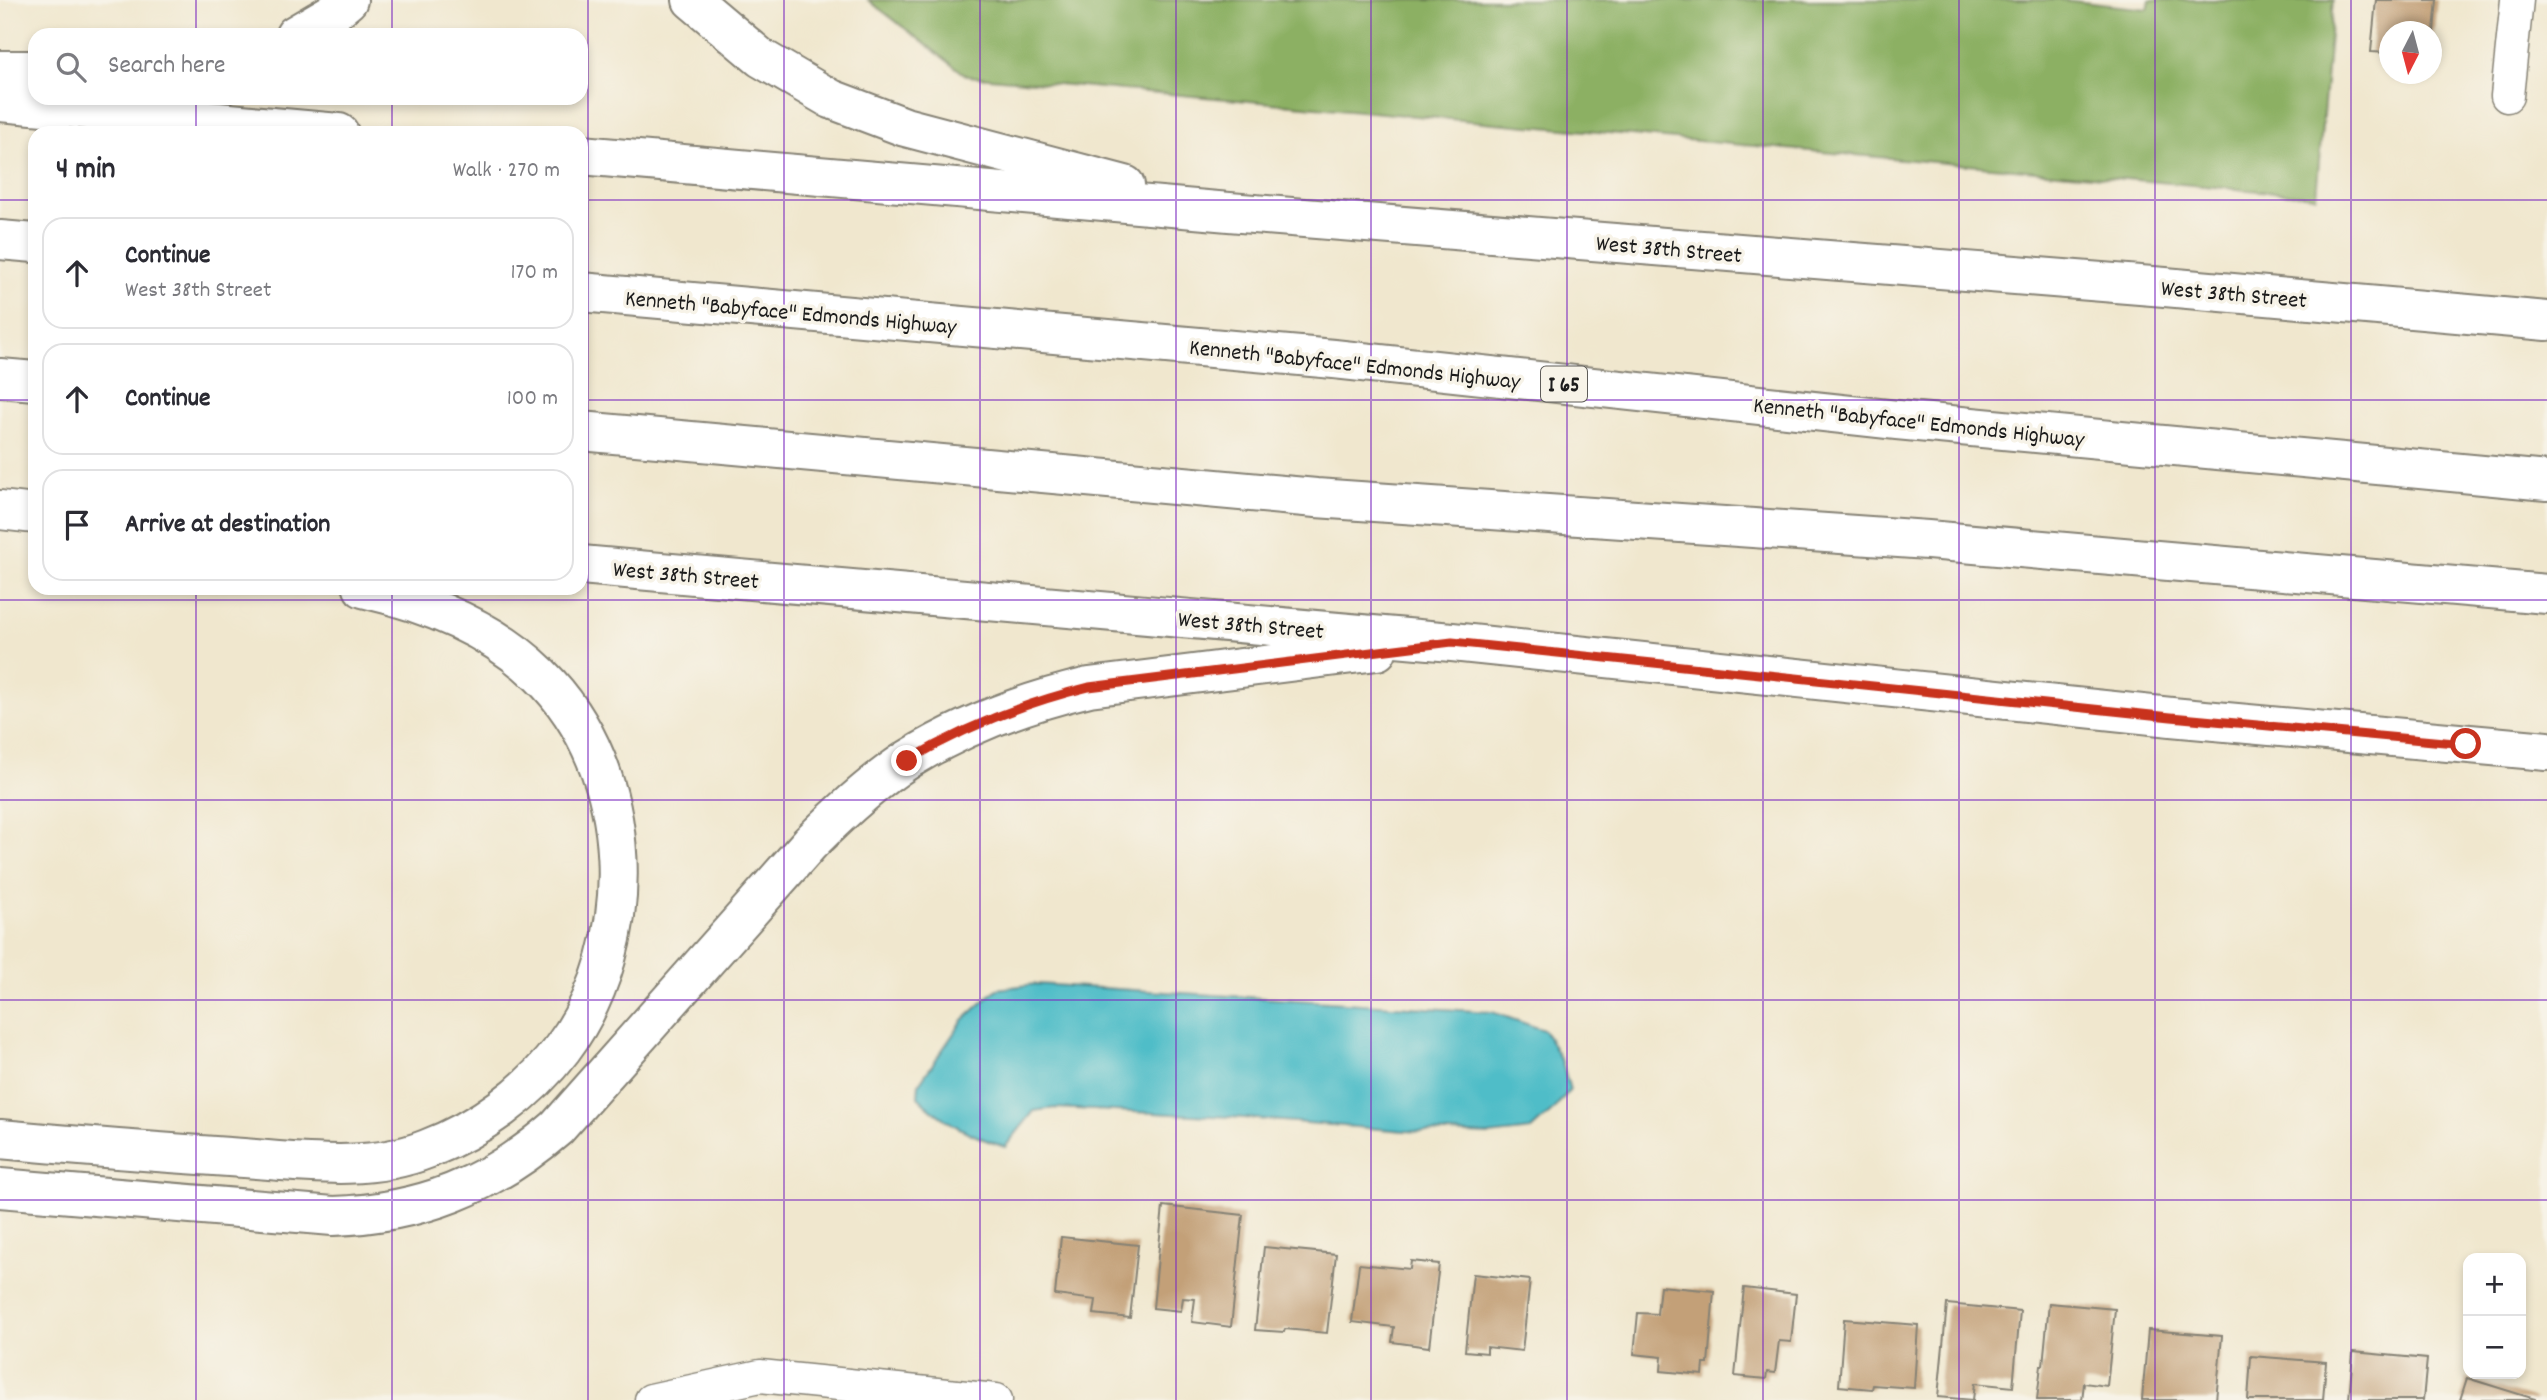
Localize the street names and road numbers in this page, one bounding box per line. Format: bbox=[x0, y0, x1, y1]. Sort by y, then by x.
street label: West 38th Street bbox=[1594, 229, 1743, 274]
street label: West 38th Street bbox=[2159, 274, 2308, 319]
street label: Kenneth "Babyface" Edmonds Highway bbox=[624, 284, 958, 345]
street label: Kenneth "Babyface" Edmonds Highway bbox=[1188, 333, 1522, 400]
road number: I 65 bbox=[1541, 366, 1587, 402]
street label: Kenneth "Babyface" Edmonds Highway bbox=[1752, 391, 2086, 458]
street label: West 38th Street bbox=[611, 555, 760, 600]
street label: West 38th Street bbox=[1176, 605, 1325, 650]

